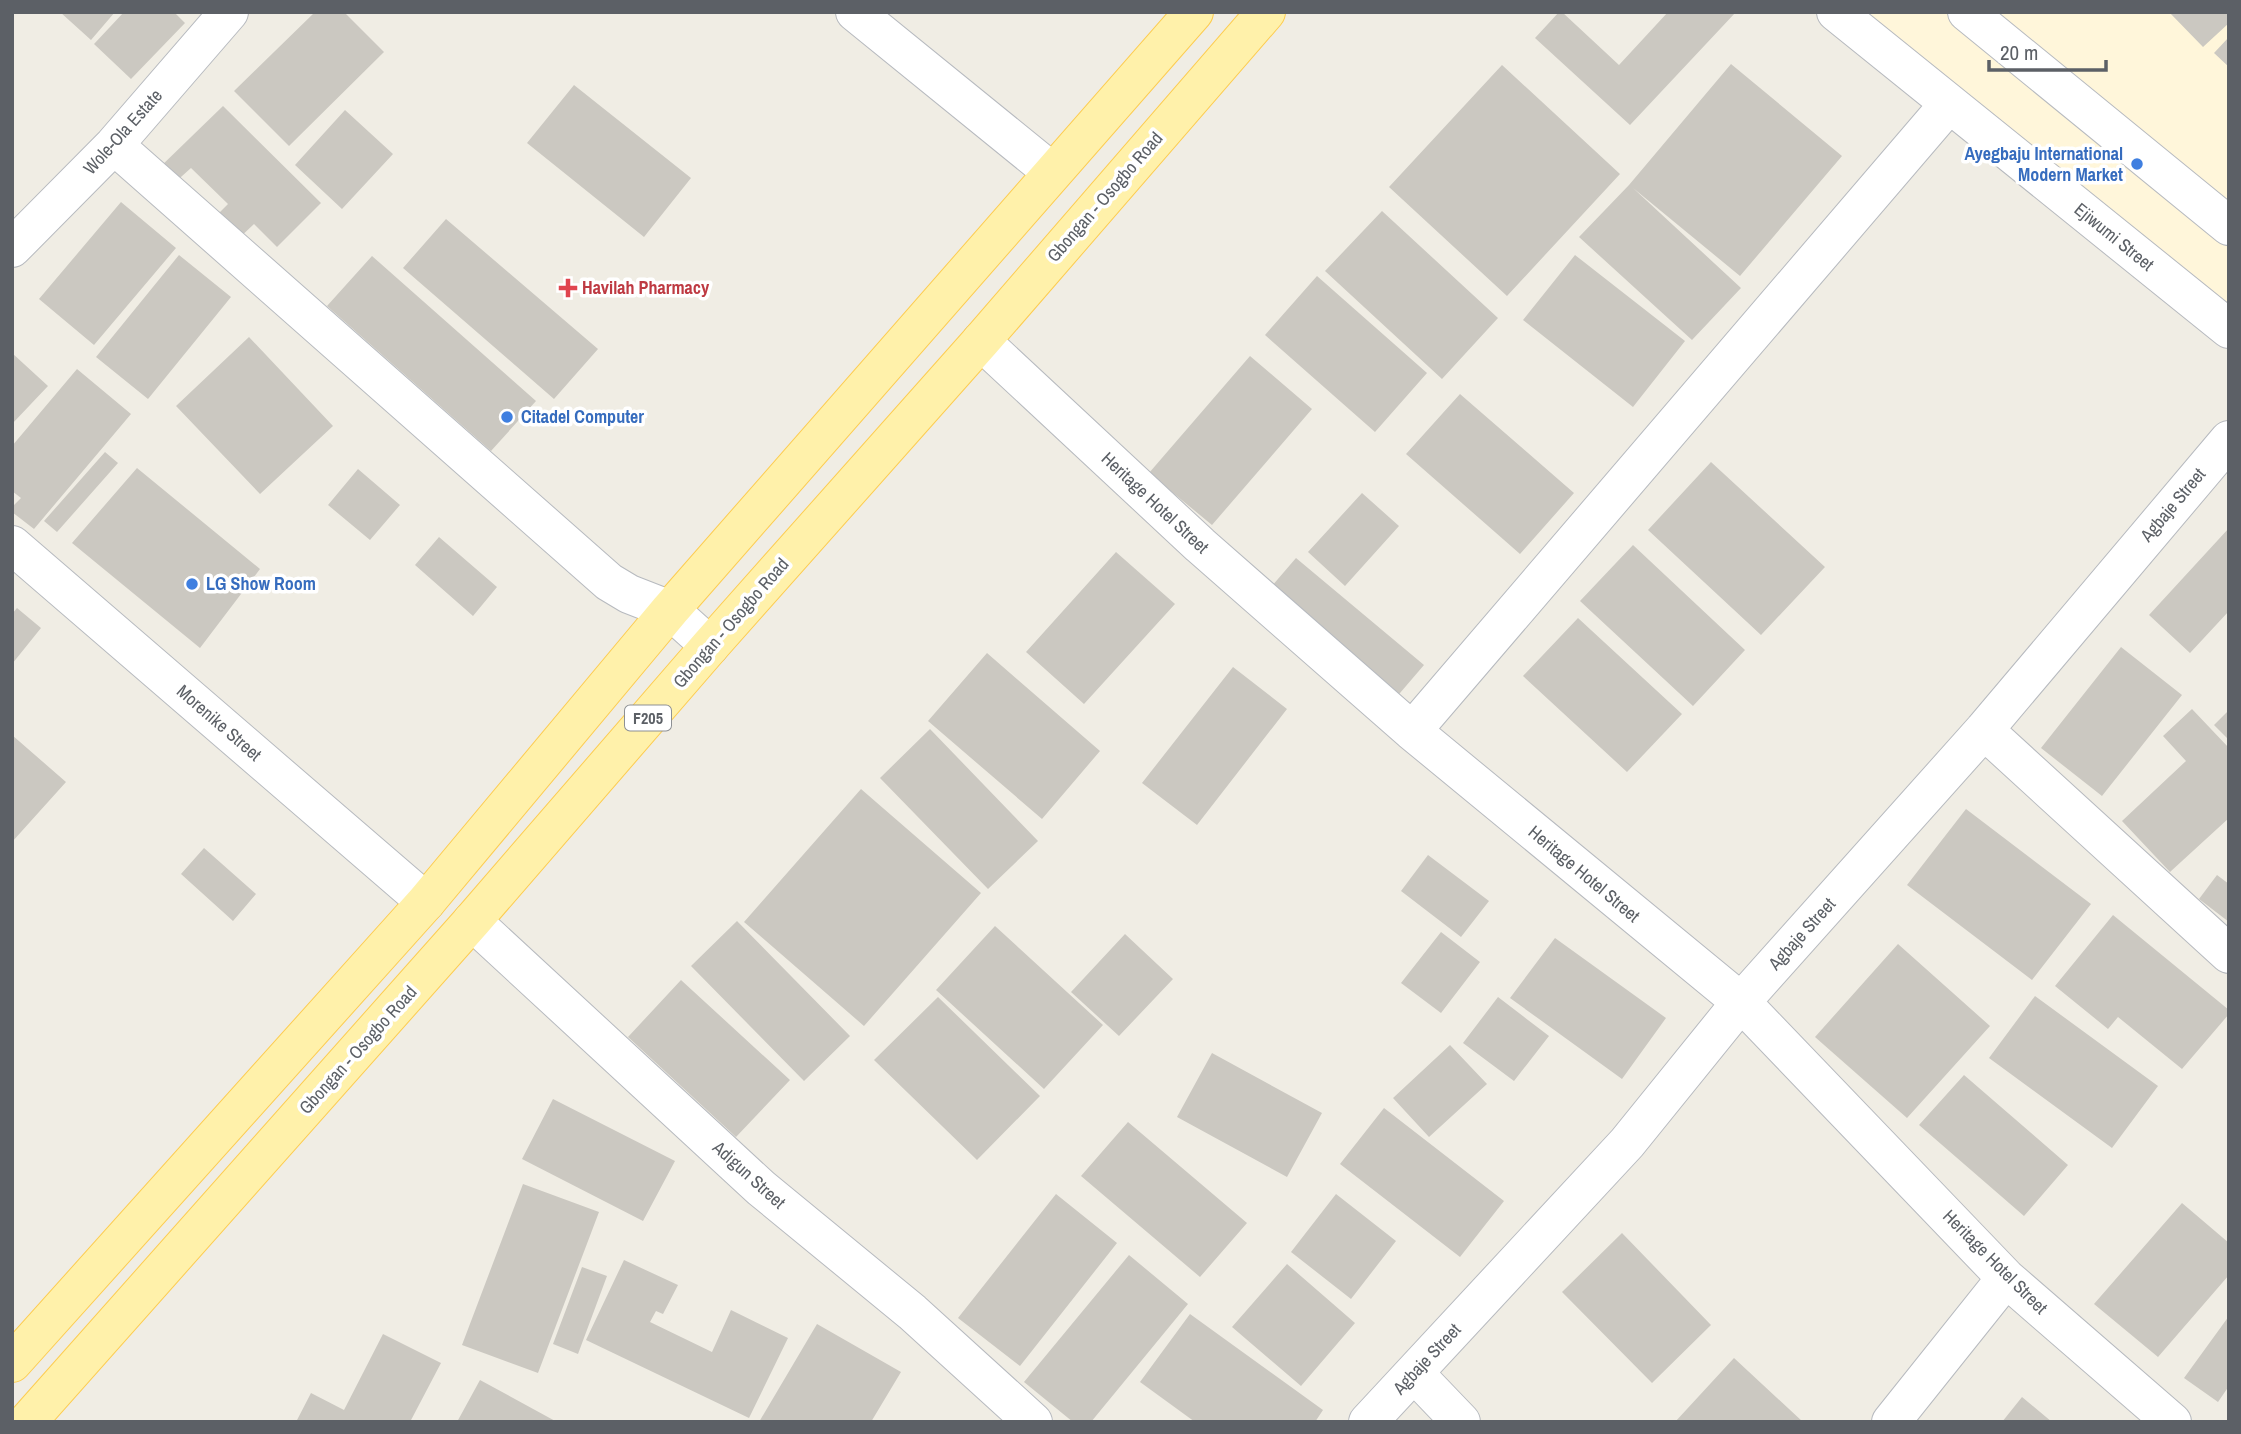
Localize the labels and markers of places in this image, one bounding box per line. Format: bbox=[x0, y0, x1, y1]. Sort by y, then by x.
place label: Ayegbaju International Modern Market bbox=[1964, 141, 2123, 187]
marker: Ayegbaju International Modern Market bbox=[2129, 156, 2145, 172]
place label: Havilah Pharmacy bbox=[582, 275, 710, 300]
marker: Havilah Pharmacy bbox=[560, 280, 576, 296]
place label: Citadel Computer bbox=[521, 404, 644, 429]
marker: Citadel Computer bbox=[499, 409, 515, 425]
place label: LG Show Room bbox=[206, 571, 316, 596]
marker: LG Show Room bbox=[184, 576, 200, 592]

